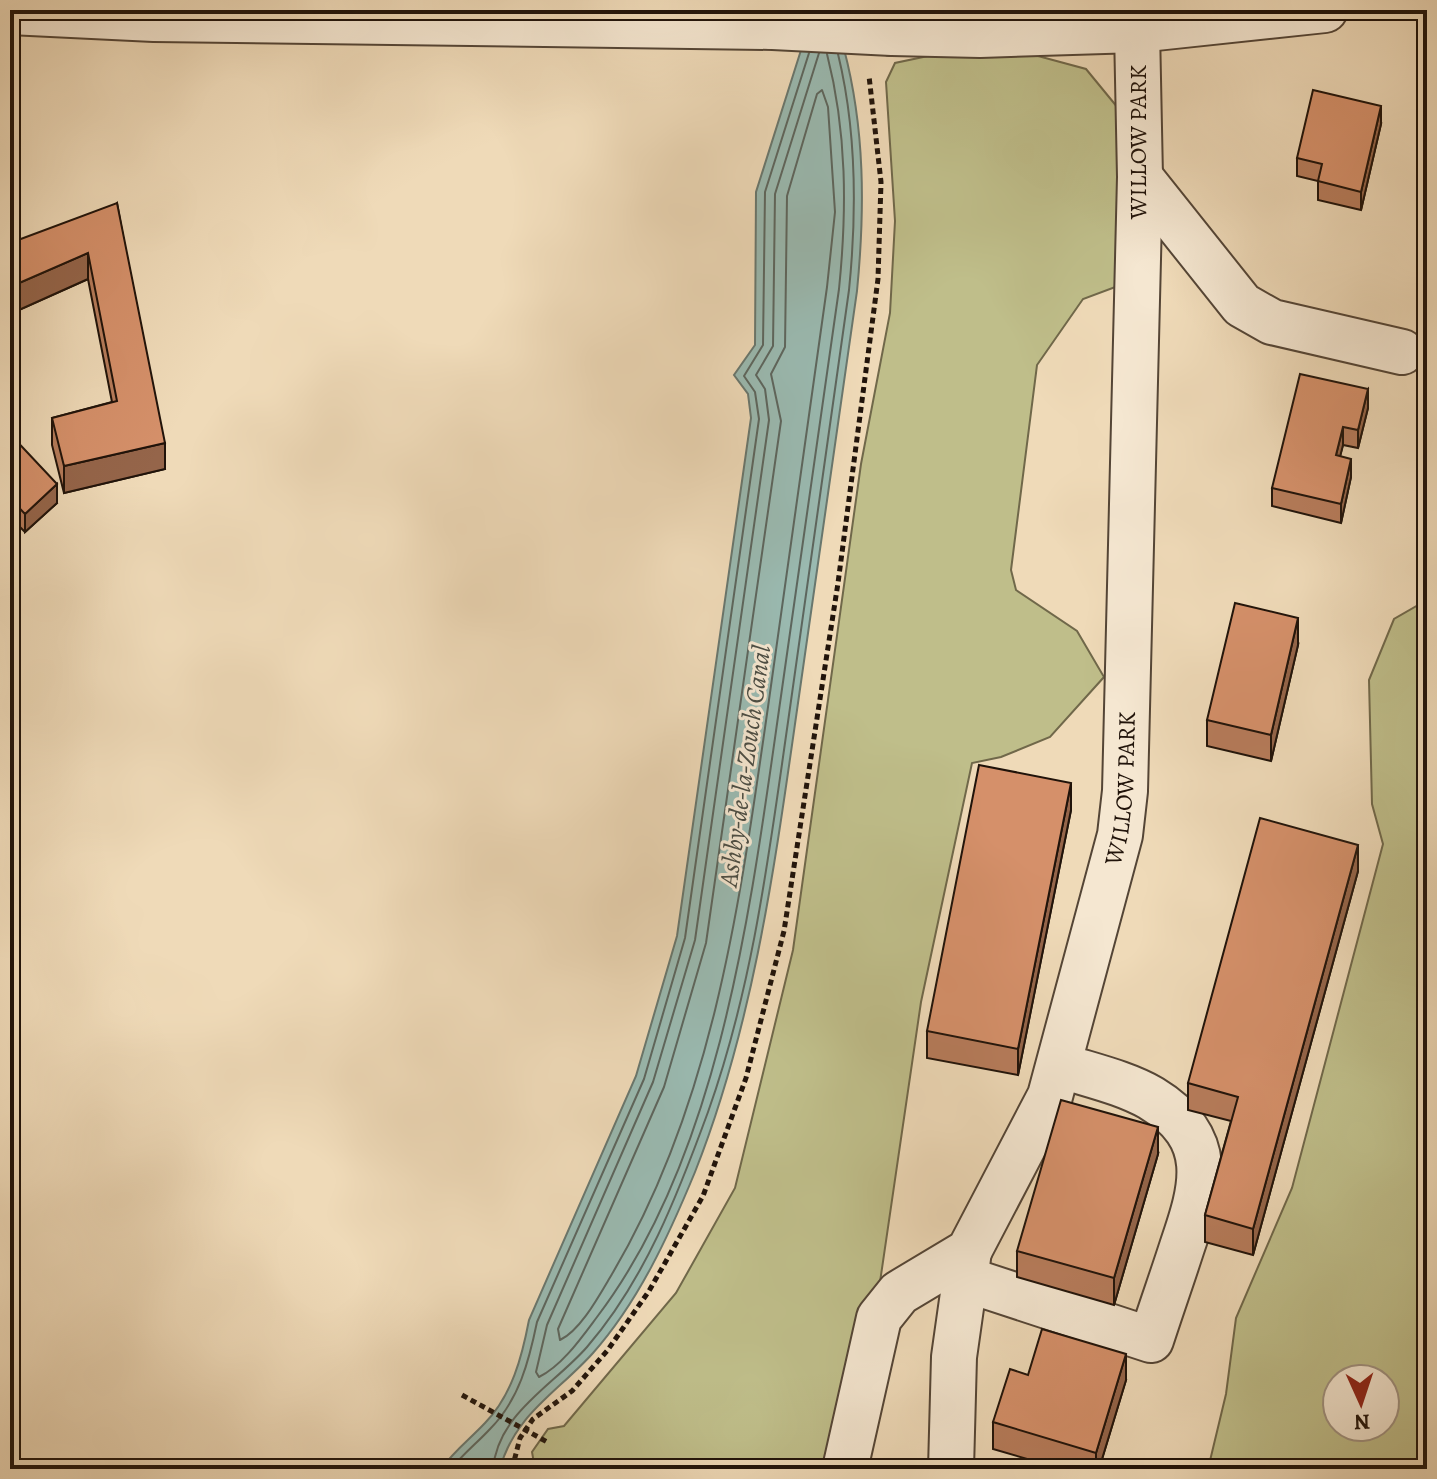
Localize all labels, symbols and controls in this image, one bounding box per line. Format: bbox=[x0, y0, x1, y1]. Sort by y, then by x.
street label: WILLOW PARK bbox=[1122, 65, 1154, 220]
water label: Ashby-de-la-Zouch Canal bbox=[710, 642, 779, 891]
street label: WILLOW PARK bbox=[1096, 711, 1143, 870]
north arrow bbox=[1321, 1363, 1401, 1443]
text: N bbox=[1353, 1407, 1371, 1437]

